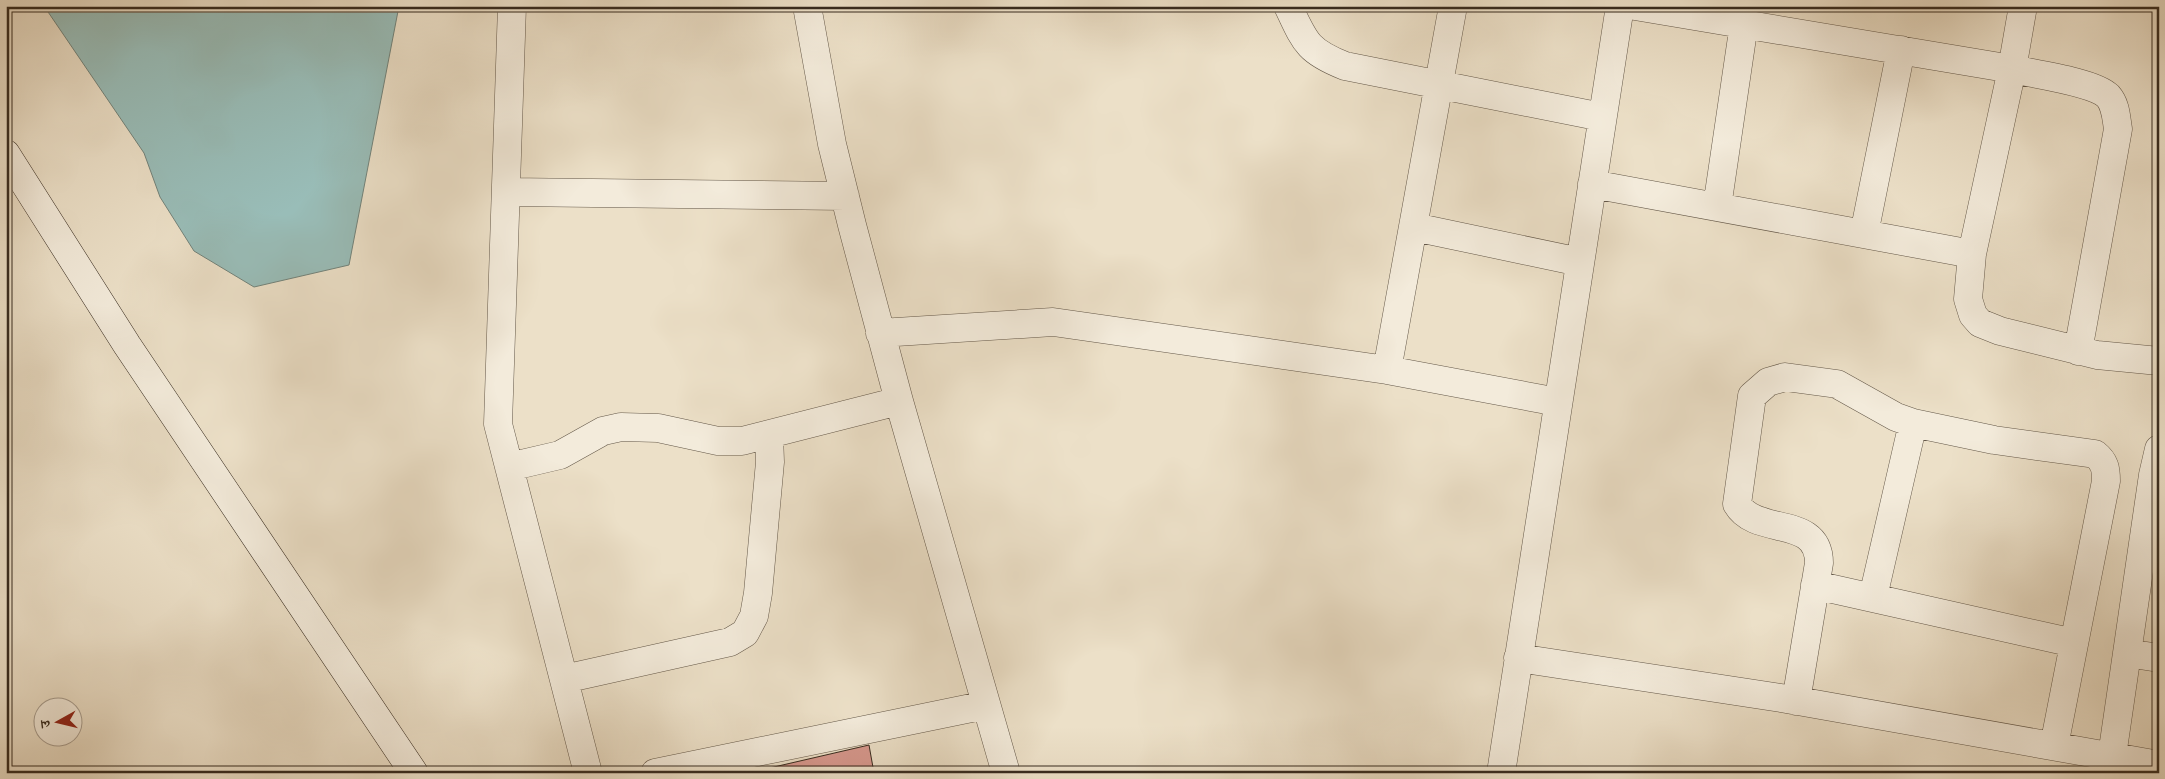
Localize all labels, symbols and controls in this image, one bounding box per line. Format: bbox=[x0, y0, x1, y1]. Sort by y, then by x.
north arrow bbox=[32, 696, 82, 746]
text: उ bbox=[37, 718, 57, 729]

